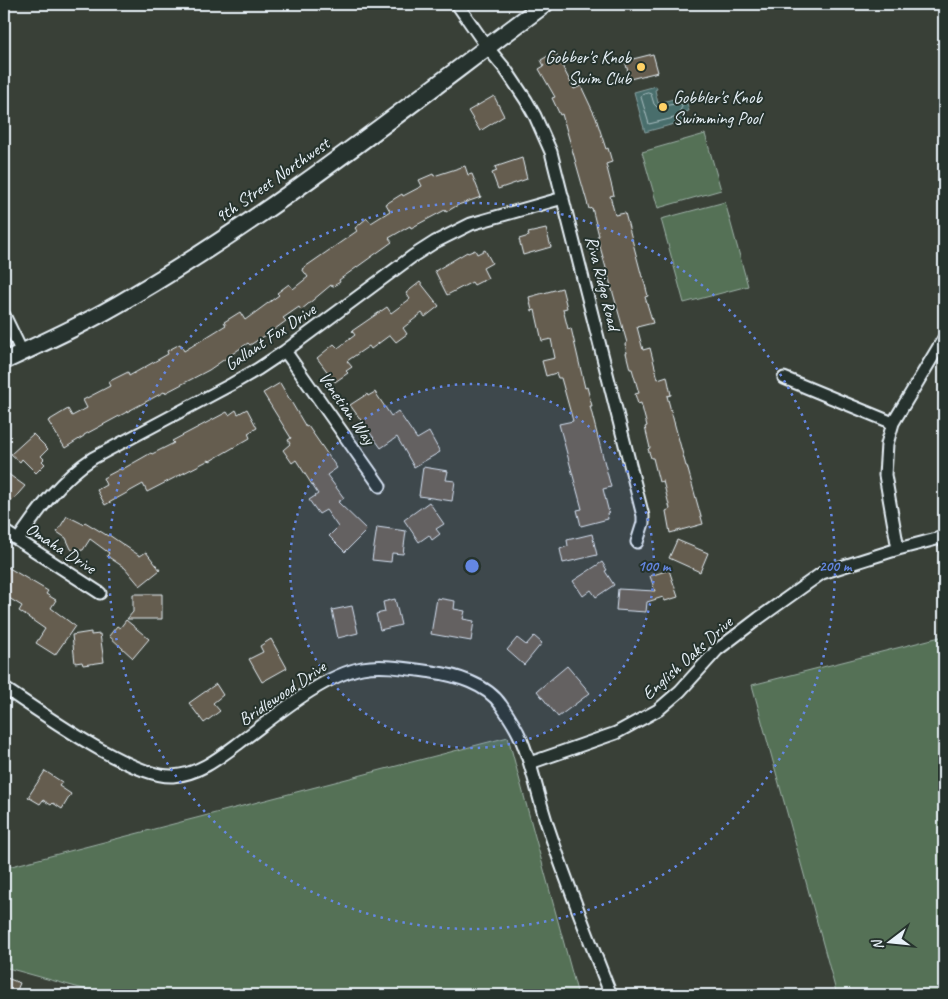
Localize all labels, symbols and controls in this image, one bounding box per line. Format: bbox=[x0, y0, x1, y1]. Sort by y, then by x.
place label: Gobber's Knob Swim Club bbox=[545, 46, 632, 89]
marker: Gobber's Knob Swim Club bbox=[635, 61, 647, 73]
place label: Gobbler's Knob Swimming Pool bbox=[673, 86, 764, 129]
marker: Gobbler's Knob Swimming Pool bbox=[657, 101, 669, 113]
street label: 9th Street Northwest bbox=[210, 131, 335, 228]
street label: Riva Ridge Road bbox=[581, 234, 626, 335]
street label: Gallant Fox Drive bbox=[220, 298, 321, 376]
street label: Venetian Way bbox=[314, 367, 381, 450]
street label: Omaha Drive bbox=[22, 517, 101, 579]
centre of rings bbox=[463, 557, 481, 575]
text: 100 m bbox=[638, 557, 672, 576]
text: 200 m bbox=[819, 557, 853, 576]
street label: English Oaks Drive bbox=[637, 611, 738, 704]
street label: Bridlewood Drive bbox=[234, 655, 331, 730]
north arrow bbox=[866, 916, 916, 966]
text: N bbox=[868, 937, 887, 952]

